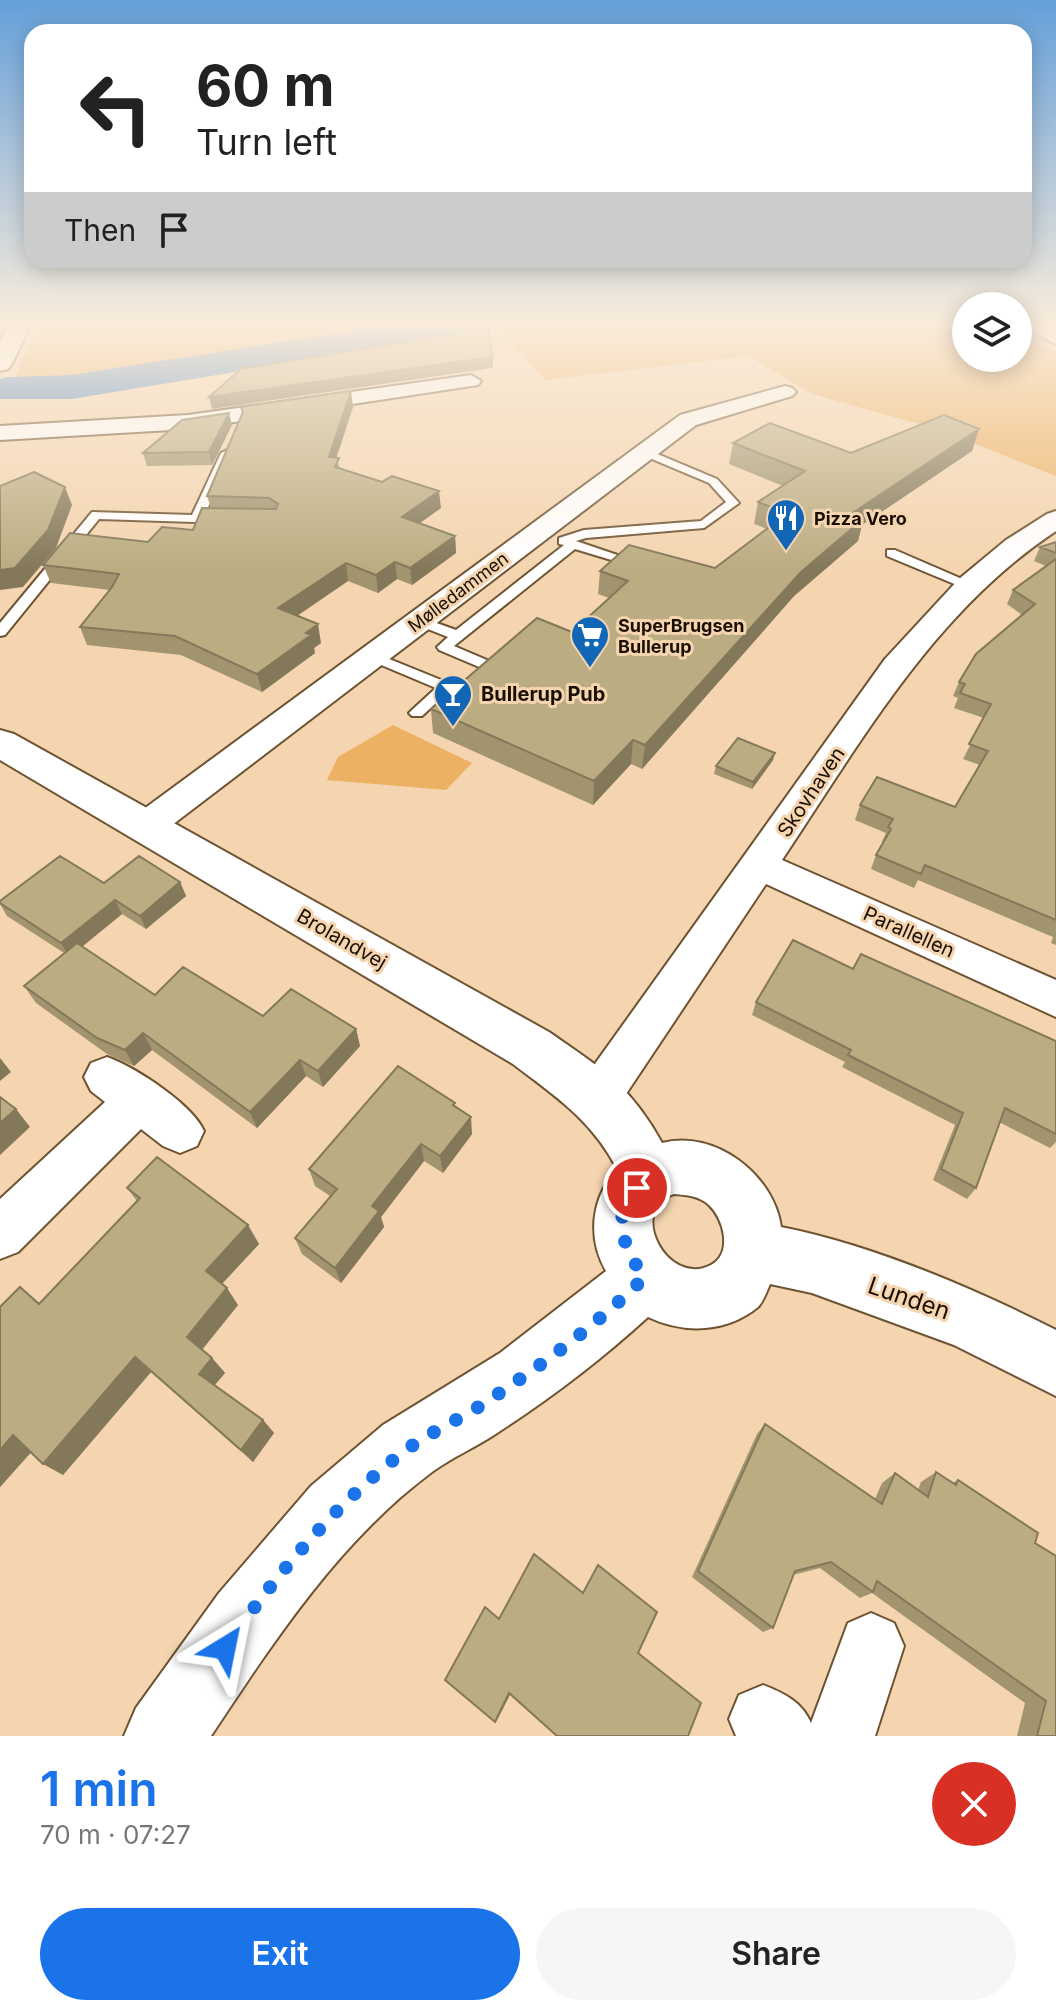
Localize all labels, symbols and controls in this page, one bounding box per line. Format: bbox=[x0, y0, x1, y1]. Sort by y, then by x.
text: 60 m bbox=[196, 52, 335, 120]
icon: left bbox=[64, 56, 168, 160]
text: Turn left bbox=[196, 120, 337, 164]
icon: arrive bbox=[152, 208, 196, 252]
text: Then bbox=[64, 212, 136, 248]
map controls bbox=[952, 292, 1032, 372]
button: layers bbox=[952, 292, 1032, 372]
restaurant icon: Pizza Vero bbox=[765, 497, 807, 552]
place label: Pizza Vero bbox=[814, 508, 907, 529]
street label: Mølledammen bbox=[404, 547, 512, 637]
supermarket icon: SuperBrugsen Bullerup bbox=[569, 614, 611, 669]
place label: SuperBrugsen Bullerup bbox=[618, 615, 745, 657]
bar icon: Bullerup Pub bbox=[432, 673, 474, 728]
place label: Bullerup Pub bbox=[481, 682, 605, 706]
street label: Skovhaven bbox=[772, 742, 850, 842]
street label: Parallellen bbox=[860, 901, 958, 963]
street label: Brolandvej bbox=[293, 904, 391, 974]
pin bbox=[603, 1154, 671, 1222]
icon: arrive bbox=[615, 1166, 659, 1210]
street label: Lunden bbox=[864, 1270, 954, 1326]
position arrow bbox=[183, 1606, 267, 1690]
text: 1 min bbox=[40, 1759, 158, 1818]
button: close bbox=[932, 1762, 1016, 1846]
text: 70 m · 07:27 bbox=[40, 1819, 191, 1850]
button: Exit bbox=[40, 1908, 520, 2000]
button: Share bbox=[536, 1908, 1016, 2000]

